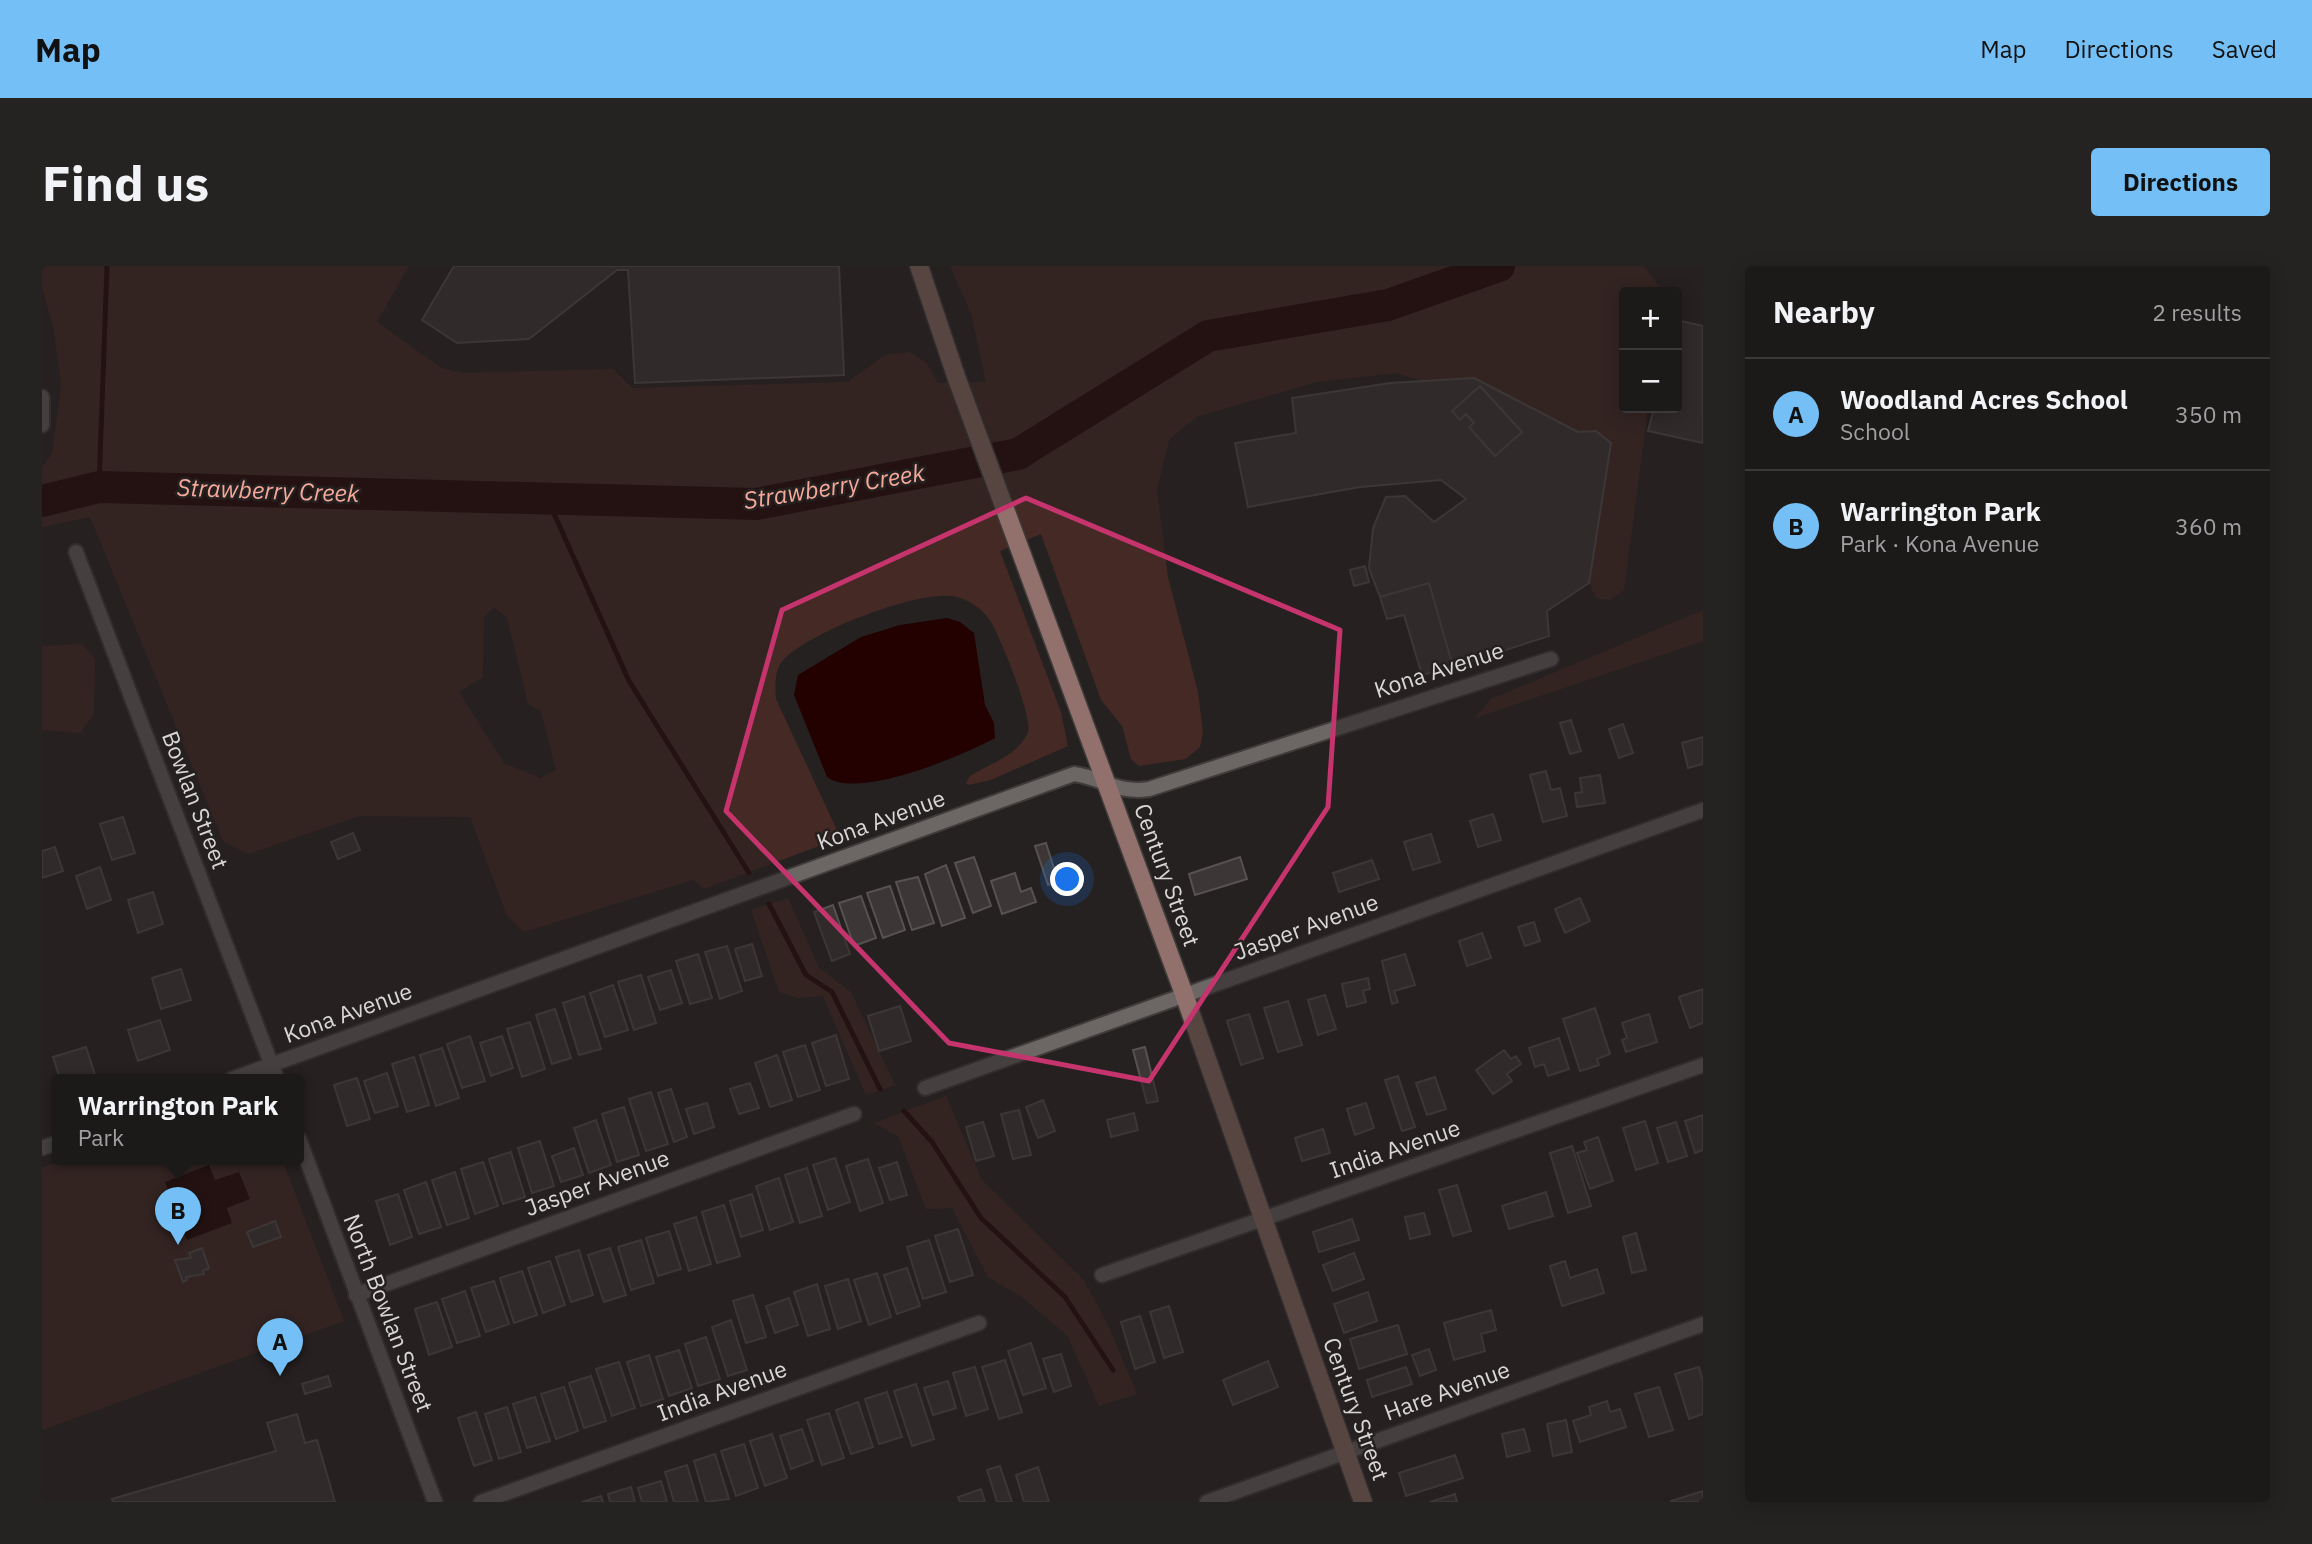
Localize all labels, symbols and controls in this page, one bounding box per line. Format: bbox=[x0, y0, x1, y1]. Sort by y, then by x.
text: Map bbox=[35, 28, 101, 71]
text: Map bbox=[1980, 33, 2026, 65]
text: Directions bbox=[2064, 33, 2174, 65]
text: Saved bbox=[2212, 33, 2277, 65]
button: Directions bbox=[2091, 148, 2270, 216]
text: Find us bbox=[42, 151, 209, 214]
map controls bbox=[1619, 287, 1682, 413]
button: + bbox=[1619, 287, 1682, 350]
text: Nearby bbox=[1773, 292, 1875, 331]
text: 2 results bbox=[2152, 297, 2242, 327]
button: − bbox=[1619, 350, 1682, 413]
text: Woodland Acres School bbox=[1840, 382, 2128, 416]
text: A bbox=[1788, 399, 1804, 429]
text: 350 m bbox=[2175, 399, 2242, 429]
text: School bbox=[1840, 416, 1910, 446]
water label: Strawberry Creek bbox=[741, 456, 927, 516]
water label: Strawberry Creek bbox=[176, 471, 360, 509]
text: Warrington Park bbox=[1840, 494, 2041, 528]
text: B bbox=[1788, 511, 1804, 541]
text: 360 m bbox=[2175, 511, 2242, 541]
text: Park · Kona Avenue bbox=[1840, 528, 2039, 558]
street label: Kona Avenue bbox=[1370, 634, 1507, 704]
street label: Bowlan Street bbox=[156, 726, 236, 873]
street label: Kona Avenue bbox=[812, 782, 949, 856]
street label: Century Street bbox=[1128, 799, 1208, 950]
your location bbox=[1050, 862, 1084, 896]
street label: Jasper Avenue bbox=[1229, 886, 1382, 966]
street label: Kona Avenue bbox=[279, 975, 416, 1049]
popup bbox=[52, 1074, 304, 1165]
text: Warrington Park bbox=[78, 1088, 278, 1122]
street label: India Avenue bbox=[1326, 1112, 1464, 1184]
text: Park bbox=[78, 1122, 124, 1152]
street label: Jasper Avenue bbox=[520, 1142, 673, 1222]
pin: B bbox=[155, 1187, 201, 1245]
street label: North Bowlan Street bbox=[337, 1209, 441, 1416]
pin: A bbox=[257, 1318, 303, 1376]
street label: Century Street bbox=[1317, 1333, 1397, 1484]
street label: India Avenue bbox=[653, 1353, 791, 1427]
street label: Hare Avenue bbox=[1380, 1353, 1514, 1427]

